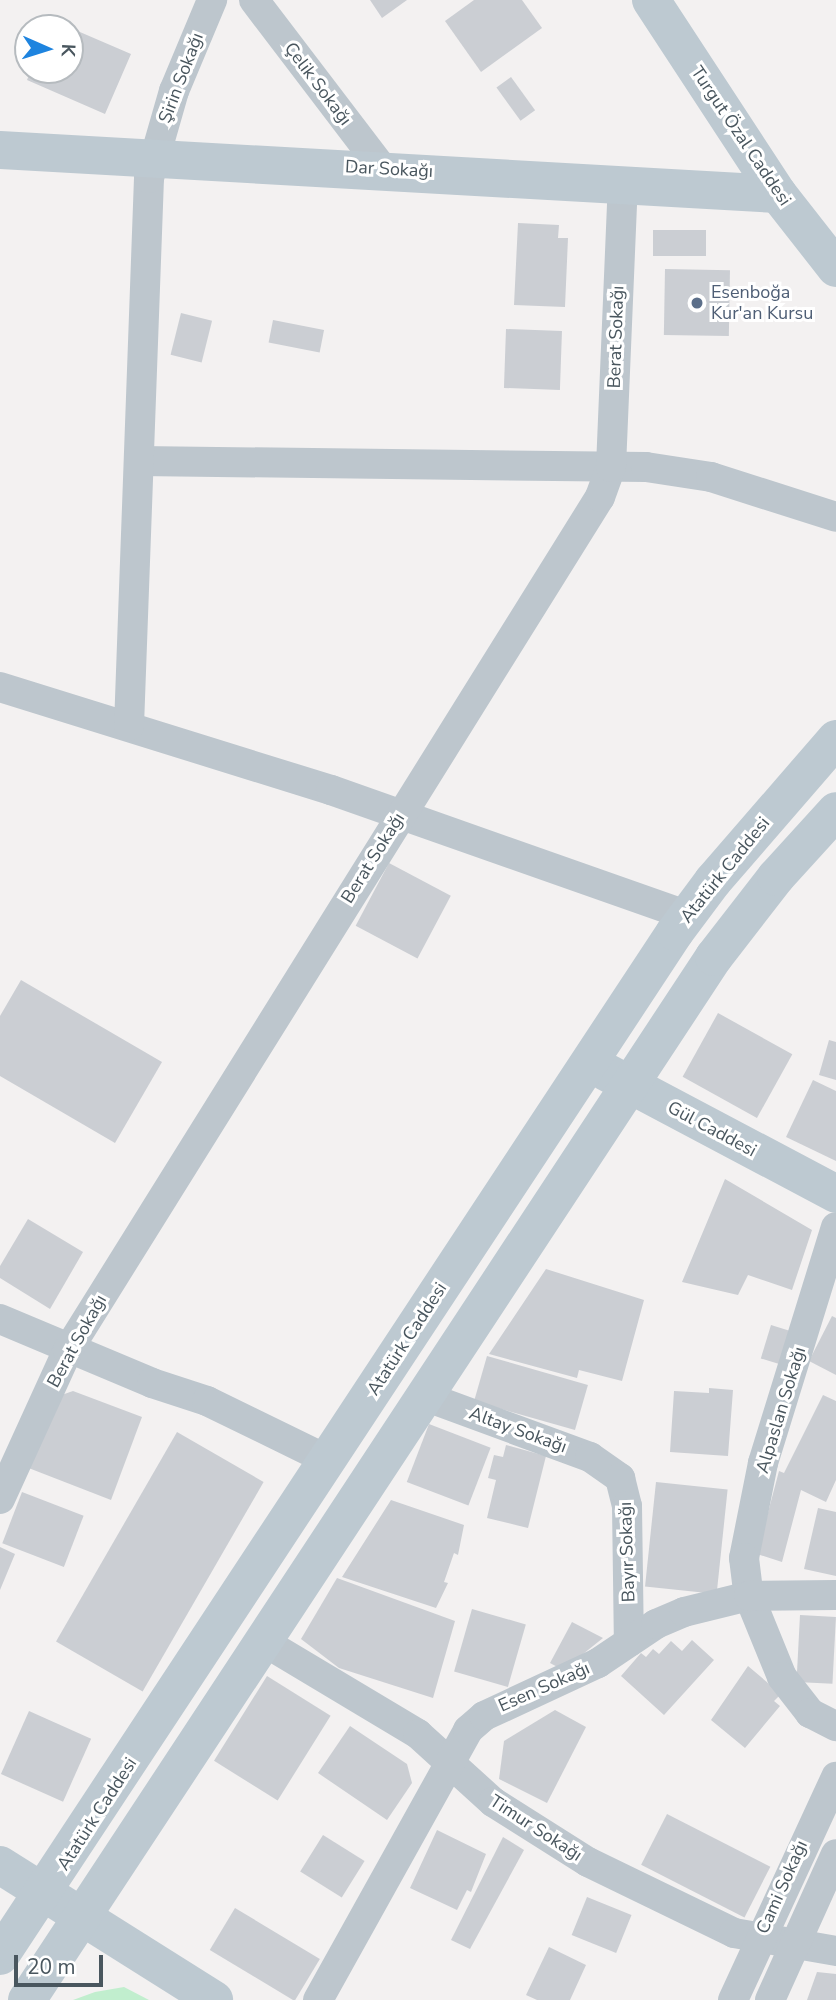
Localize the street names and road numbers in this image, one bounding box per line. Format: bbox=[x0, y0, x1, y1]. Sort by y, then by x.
street label: Şirin Sokağı bbox=[154, 30, 208, 126]
street label: Çelik Sokağı bbox=[280, 38, 356, 130]
street label: Turgut Özal Caddesi bbox=[686, 62, 796, 210]
street label: Dar Sokağı bbox=[344, 156, 434, 182]
street label: Berat Sokağı bbox=[603, 285, 629, 389]
street label: Berat Sokağı bbox=[337, 809, 409, 907]
street label: Atatürk Caddesi bbox=[676, 813, 774, 927]
street label: Gül Caddesi bbox=[664, 1096, 760, 1162]
street label: Atatürk Caddesi bbox=[363, 1279, 451, 1399]
street label: Berat Sokağı bbox=[43, 1291, 111, 1391]
street label: Alpaslan Sokağı bbox=[752, 1344, 810, 1476]
street label: Altay Sokağı bbox=[466, 1402, 570, 1458]
street label: Bayır Sokağı bbox=[614, 1501, 640, 1603]
street label: Esen Sokağı bbox=[495, 1657, 593, 1717]
street label: Atatürk Caddesi bbox=[53, 1754, 141, 1874]
street label: Timur Sokağı bbox=[486, 1790, 586, 1866]
street label: Cami Sokağı bbox=[752, 1837, 812, 1937]

